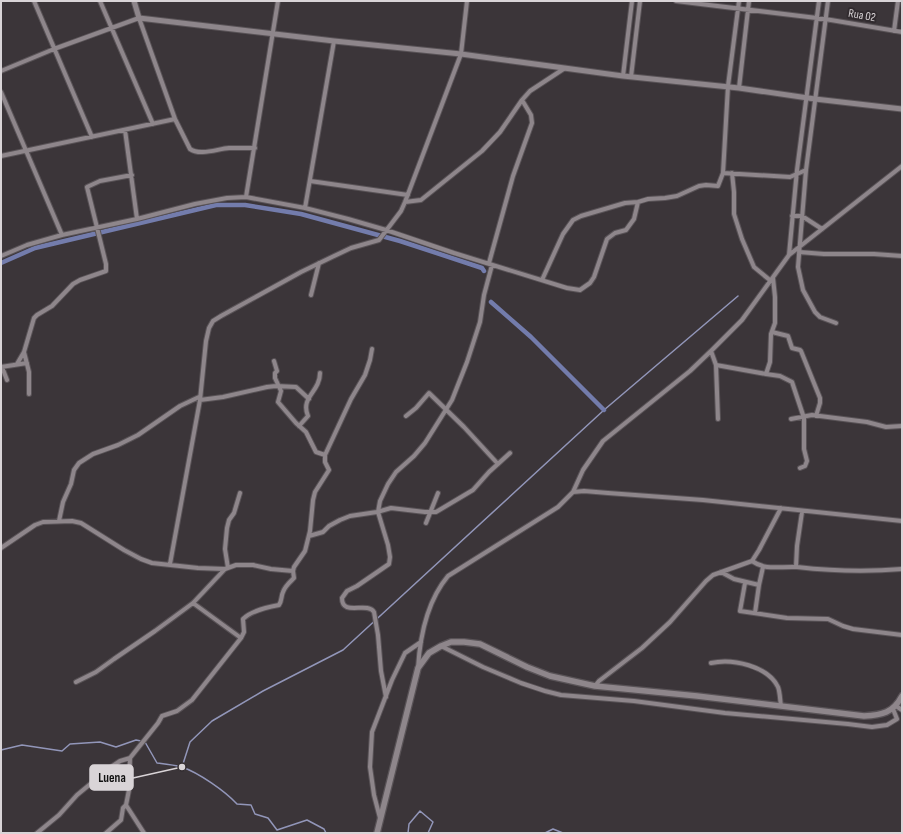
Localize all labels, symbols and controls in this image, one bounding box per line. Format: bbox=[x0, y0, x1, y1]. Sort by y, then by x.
street label: Rua 02 bbox=[847, 6, 877, 25]
callout: Luena bbox=[90, 765, 133, 790]
text: Luena bbox=[98, 770, 126, 786]

